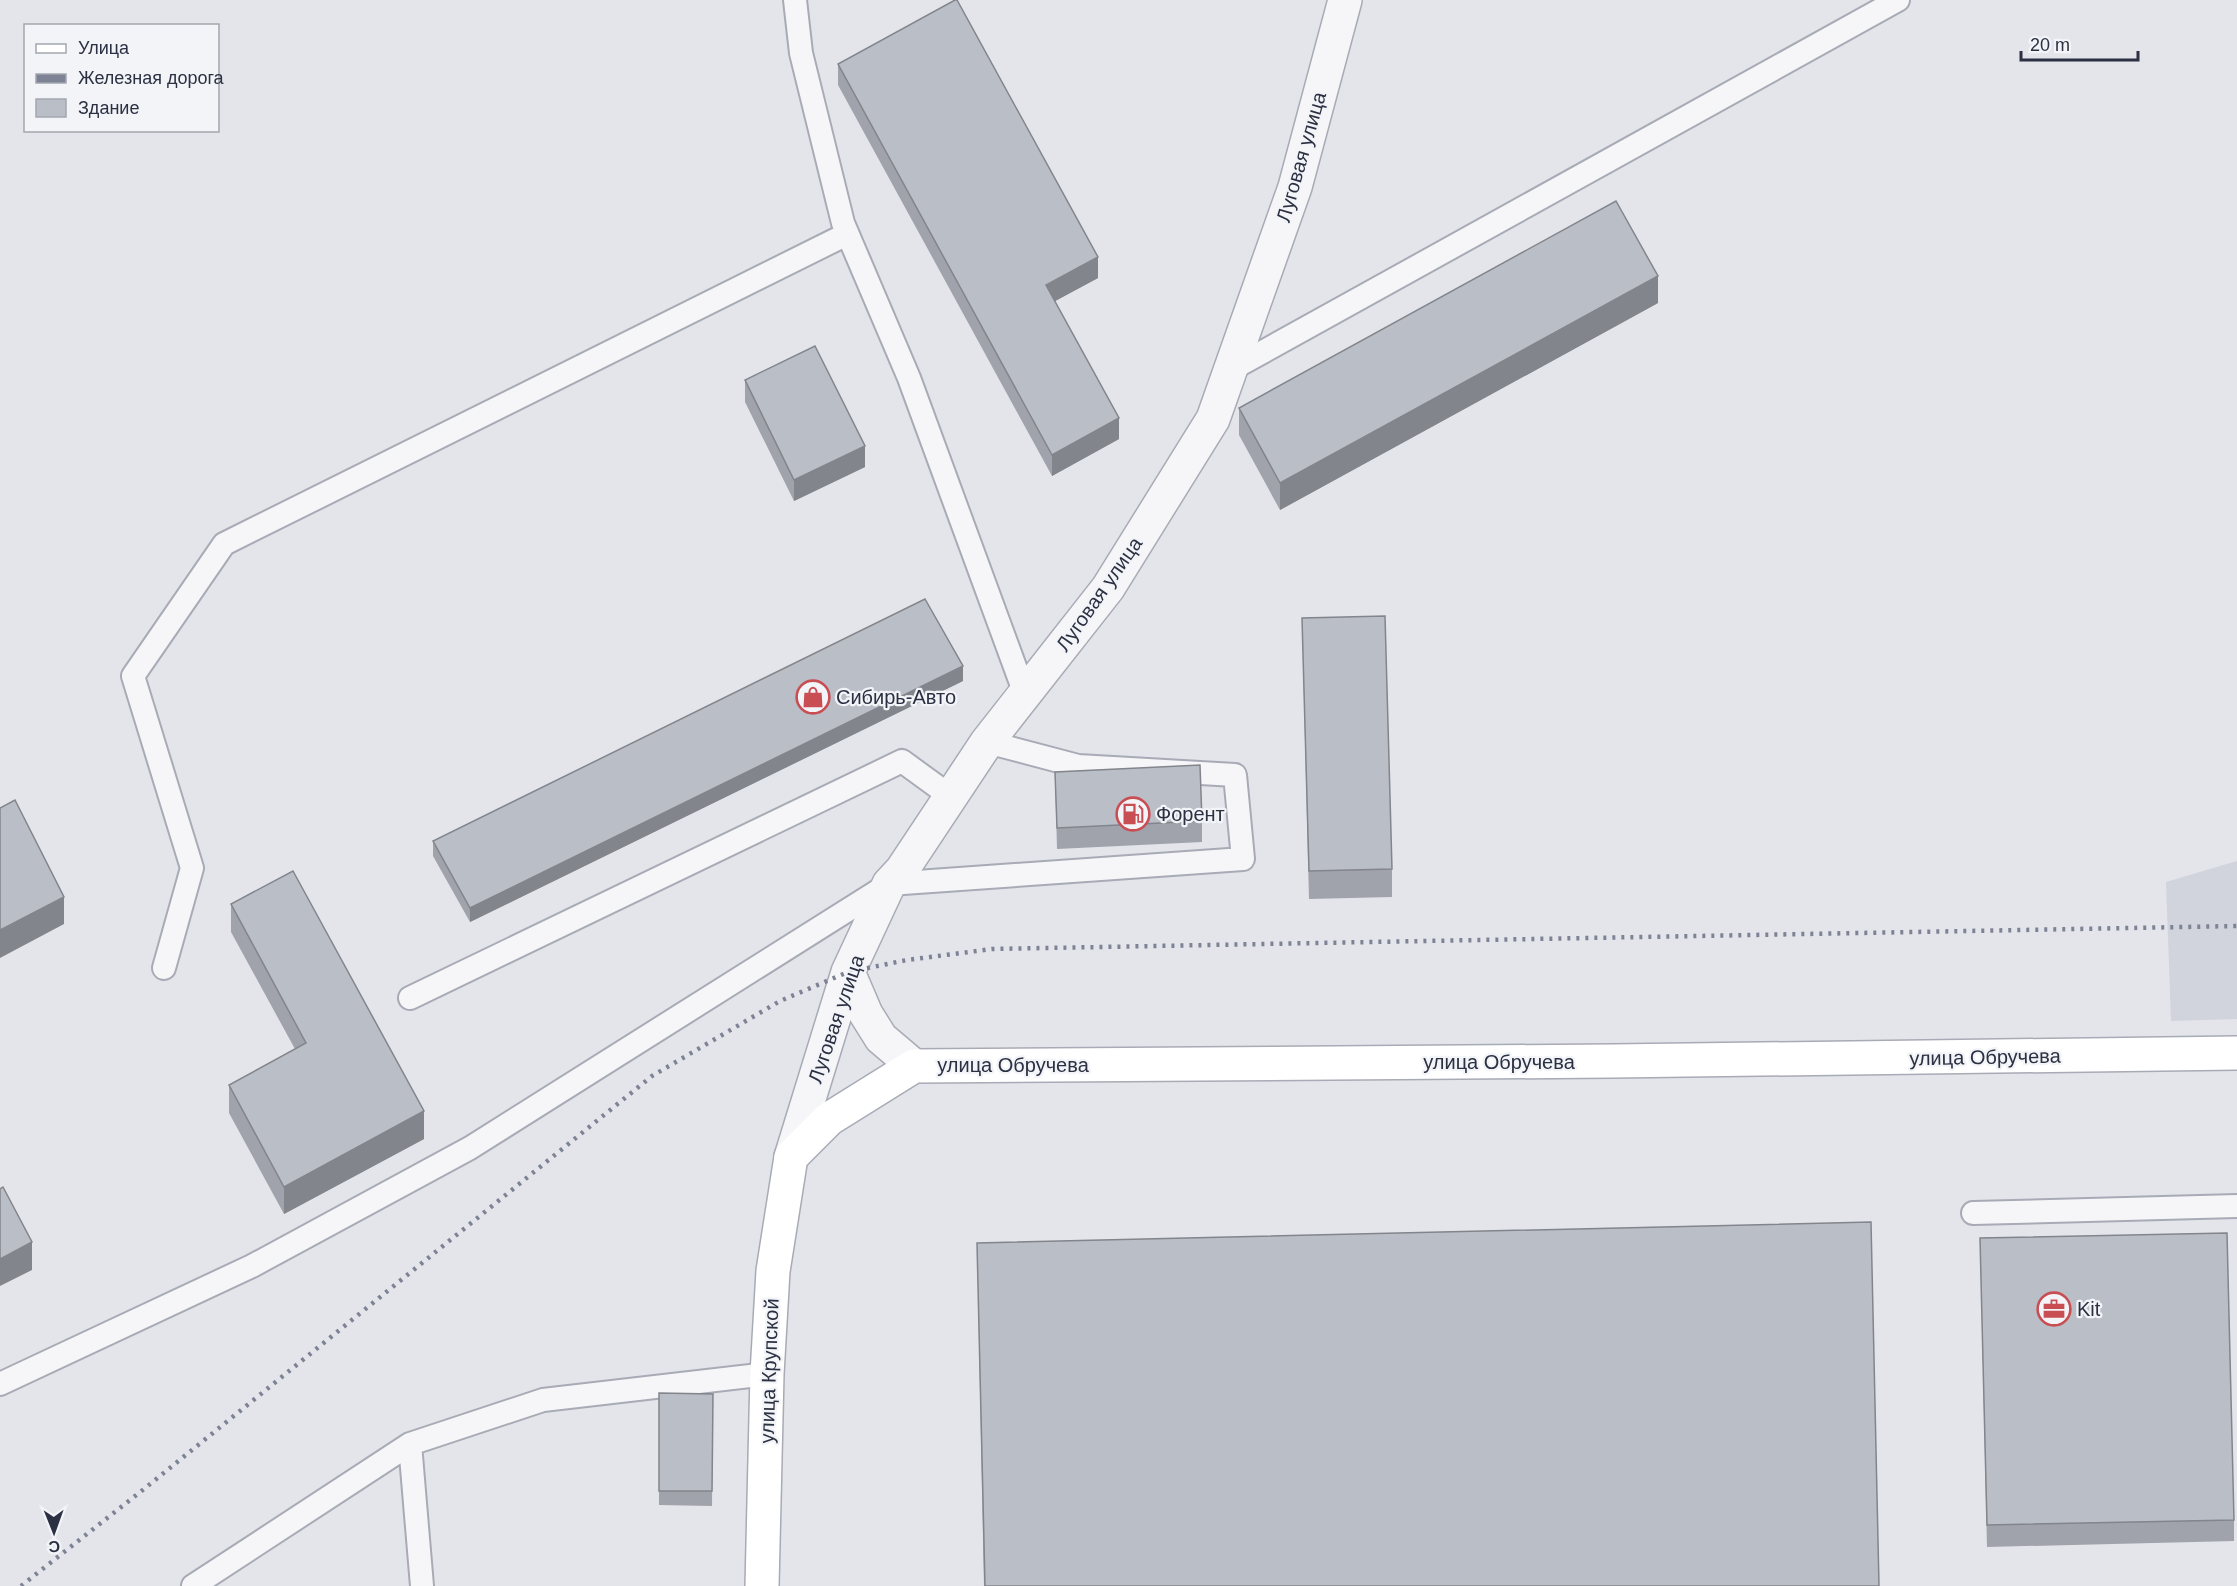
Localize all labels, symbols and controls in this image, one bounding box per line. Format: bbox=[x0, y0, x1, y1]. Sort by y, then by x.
legend bbox=[24, 24, 219, 132]
scale bar bbox=[2021, 24, 2138, 62]
text: 20 m bbox=[2030, 35, 2070, 55]
text: Улица bbox=[78, 38, 130, 58]
text: Железная дорога bbox=[78, 68, 225, 88]
street label: Луговая улица bbox=[1272, 89, 1330, 225]
text: Здание bbox=[78, 98, 139, 118]
street label: Луговая улица bbox=[1051, 532, 1147, 655]
shop icon: Сибирь-Авто bbox=[795, 679, 831, 715]
place label: Сибирь-Авто bbox=[836, 686, 956, 708]
fuel station icon: Форент bbox=[1115, 796, 1151, 832]
place label: Форент bbox=[1156, 803, 1225, 825]
street label: Луговая улица bbox=[804, 951, 869, 1086]
street label: улица Обручева bbox=[1909, 1045, 2062, 1069]
street label: улица Обручева bbox=[1423, 1051, 1576, 1073]
street label: улица Обручева bbox=[937, 1054, 1090, 1076]
office icon: Kit bbox=[2036, 1291, 2072, 1327]
street label: улица Крупской bbox=[755, 1298, 783, 1444]
place label: Kit bbox=[2077, 1298, 2101, 1320]
north arrow bbox=[24, 1502, 84, 1562]
text: С bbox=[48, 1538, 60, 1555]

